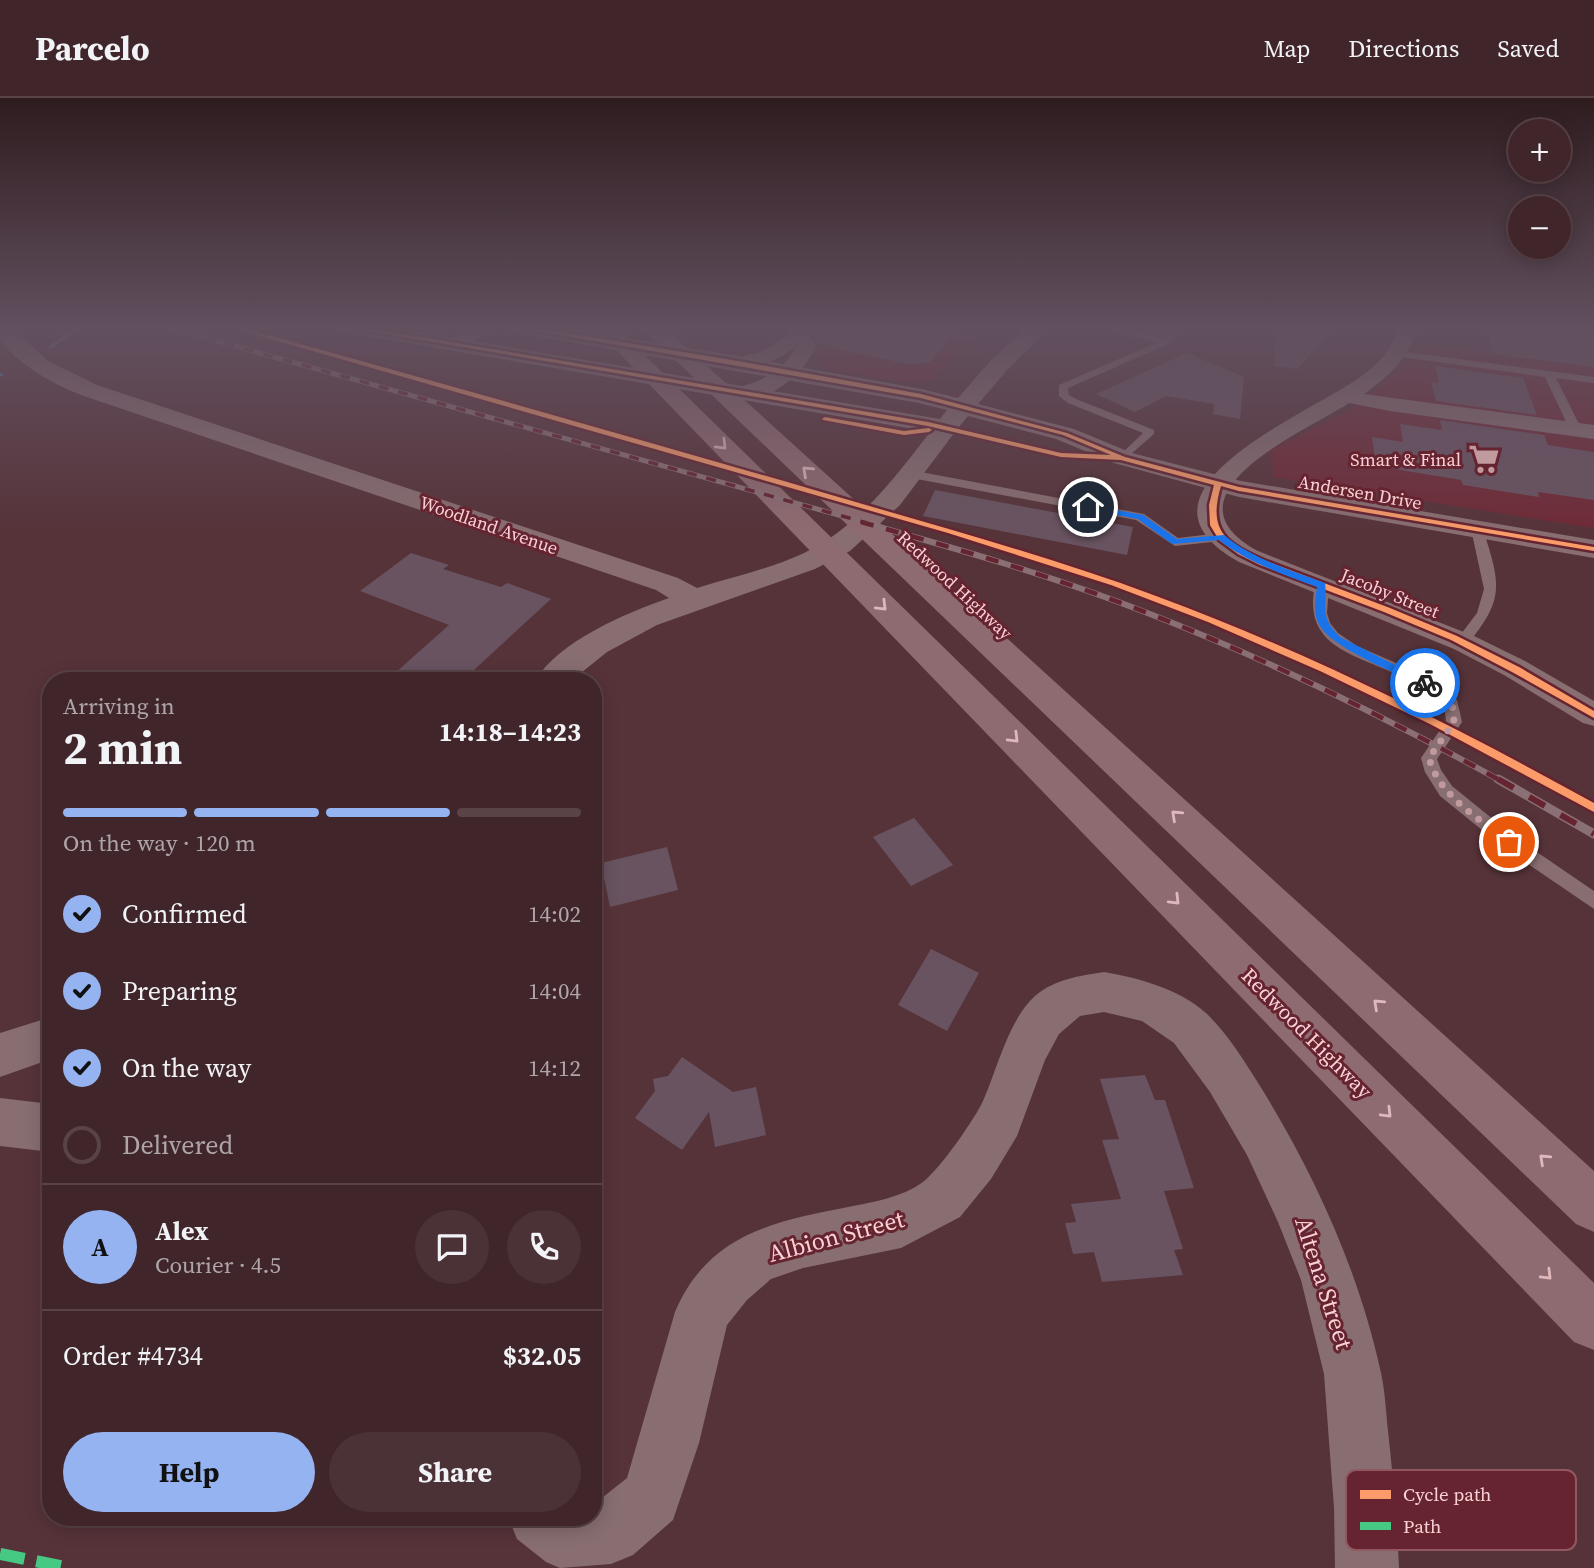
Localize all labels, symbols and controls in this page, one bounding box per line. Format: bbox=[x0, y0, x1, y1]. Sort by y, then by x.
text: Parcelo bbox=[35, 26, 150, 71]
text: Map bbox=[1263, 32, 1310, 65]
text: Directions bbox=[1348, 32, 1459, 65]
text: Saved bbox=[1497, 32, 1559, 65]
map controls bbox=[1508, 119, 1571, 259]
button: + bbox=[1508, 119, 1571, 182]
button: − bbox=[1508, 196, 1571, 259]
one-way arrow bbox=[713, 437, 726, 450]
supermarket icon: Smart & Final bbox=[1467, 442, 1501, 476]
place label: Smart & Final bbox=[1350, 447, 1461, 472]
one-way arrow bbox=[802, 467, 815, 480]
street label: Andersen Drive bbox=[1296, 469, 1424, 515]
pin bbox=[1058, 477, 1118, 537]
icon: home bbox=[1069, 488, 1107, 526]
street label: Woodland Avenue bbox=[417, 490, 561, 560]
street label: Redwood Highway bbox=[892, 525, 1019, 645]
street label: Jacoby Street bbox=[1336, 562, 1443, 624]
one-way arrow bbox=[874, 598, 887, 611]
courier bbox=[1390, 648, 1460, 718]
icon: bike bbox=[1406, 664, 1444, 702]
text: Arriving in bbox=[63, 690, 175, 722]
text: 14:18–14:23 bbox=[439, 714, 581, 750]
text: 2 min bbox=[63, 716, 182, 779]
one-way arrow bbox=[1006, 730, 1019, 743]
one-way arrow bbox=[1171, 811, 1184, 823]
pin bbox=[1479, 812, 1539, 872]
icon: bag bbox=[1490, 823, 1528, 861]
text: On the way · 120 m bbox=[63, 827, 256, 859]
one-way arrow bbox=[1166, 891, 1179, 904]
icon: check bbox=[63, 895, 101, 933]
text: Confirmed bbox=[122, 896, 247, 932]
text: 14:02 bbox=[528, 898, 581, 930]
street label: Redwood Highway bbox=[1235, 961, 1379, 1105]
icon: check bbox=[63, 972, 101, 1010]
text: Preparing bbox=[122, 973, 237, 1009]
text: 14:04 bbox=[528, 975, 581, 1007]
one-way arrow bbox=[1373, 999, 1386, 1012]
icon: check bbox=[63, 1049, 101, 1087]
text: On the way bbox=[122, 1050, 251, 1086]
text: 14:12 bbox=[528, 1052, 581, 1084]
one-way arrow bbox=[1378, 1105, 1391, 1118]
text: Delivered bbox=[122, 1127, 233, 1163]
one-way arrow bbox=[1539, 1155, 1552, 1167]
street label: Albion Street bbox=[764, 1202, 908, 1270]
button: chat bbox=[415, 1210, 489, 1284]
button: phone bbox=[507, 1210, 581, 1284]
text: Alex bbox=[155, 1213, 209, 1249]
street label: Altena Street bbox=[1287, 1213, 1361, 1354]
text: A bbox=[91, 1229, 109, 1265]
text: Courier · 4.5 bbox=[155, 1249, 281, 1281]
one-way arrow bbox=[1539, 1266, 1552, 1279]
text: Order #4734 bbox=[63, 1338, 203, 1374]
text: $32.05 bbox=[503, 1338, 581, 1374]
button: Help bbox=[63, 1432, 315, 1512]
button: Share bbox=[329, 1432, 581, 1512]
legend bbox=[1346, 1470, 1576, 1550]
text: Cycle path bbox=[1403, 1481, 1492, 1507]
text: Path bbox=[1403, 1513, 1441, 1539]

